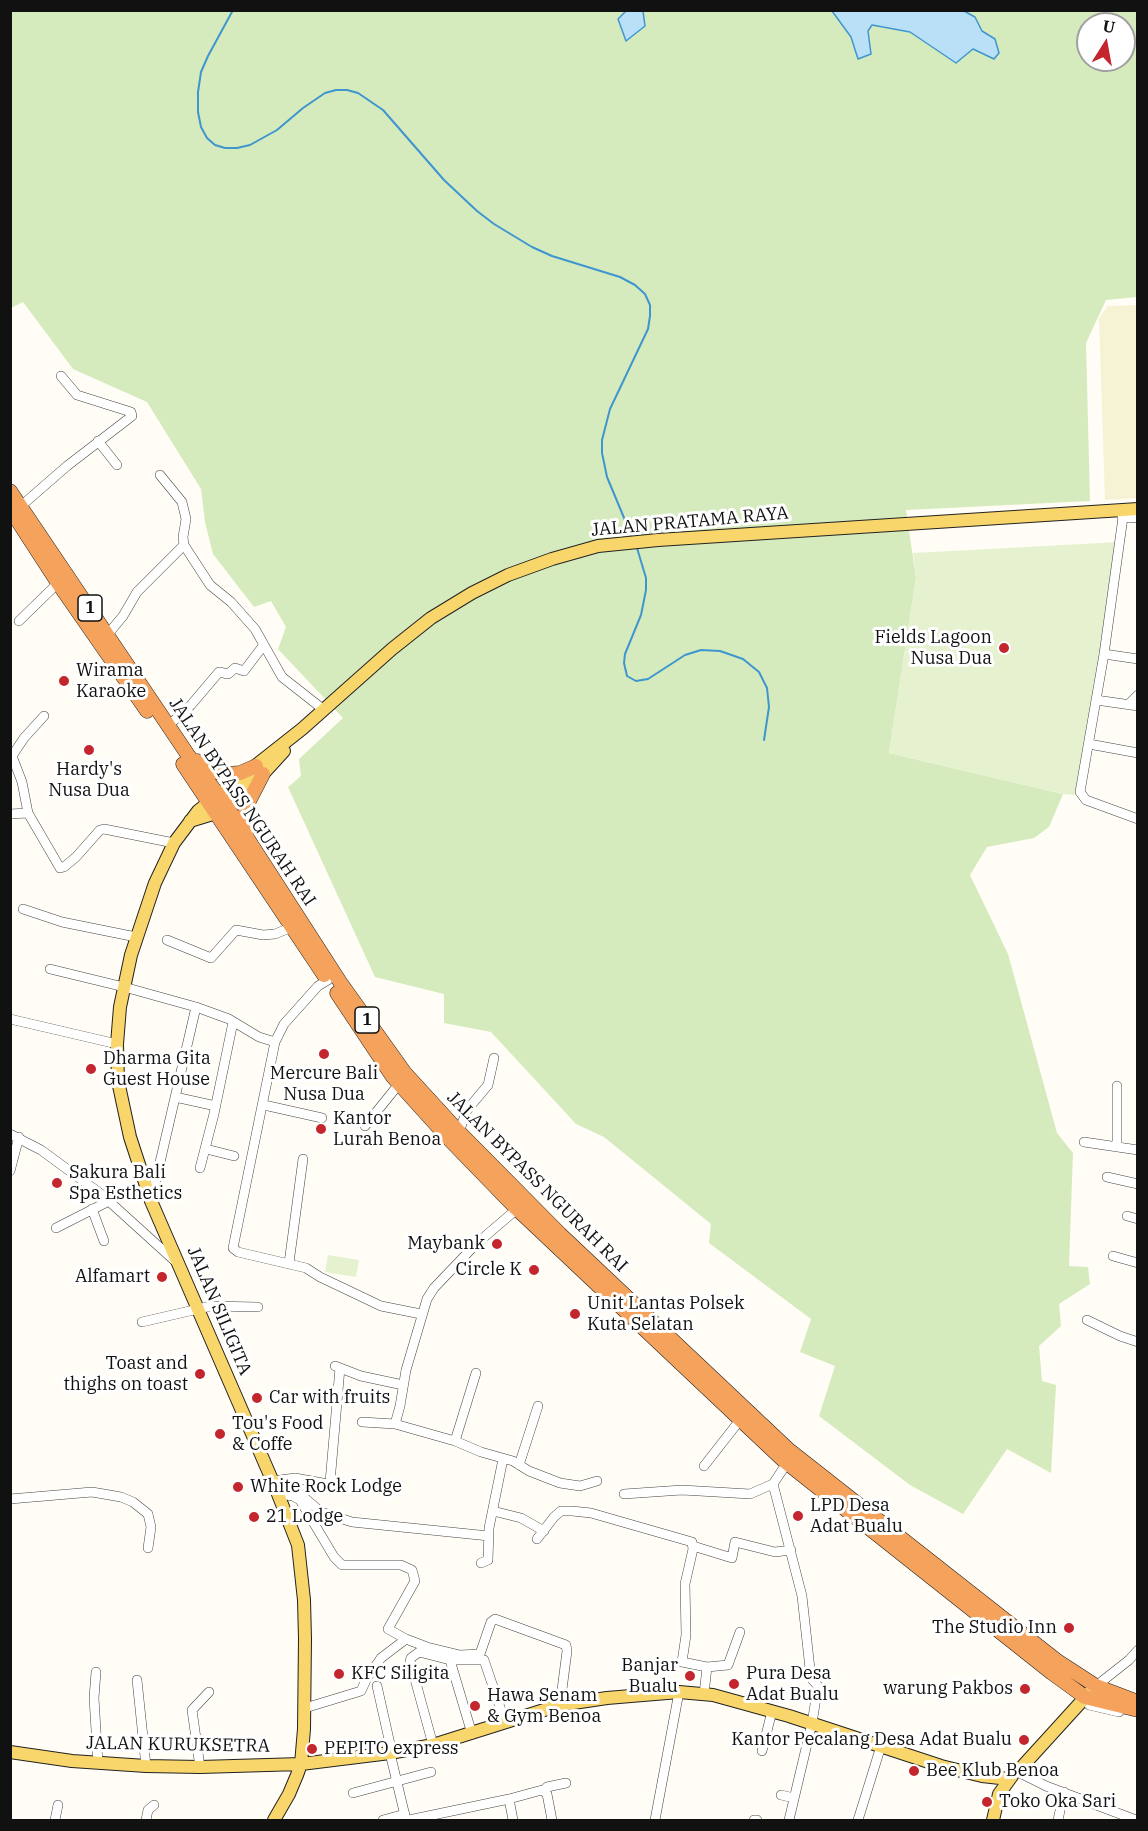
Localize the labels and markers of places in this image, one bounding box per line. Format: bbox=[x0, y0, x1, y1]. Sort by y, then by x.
place label: Fields Lagoon Nusa Dua bbox=[874, 627, 992, 670]
marker: Fields Lagoon Nusa Dua bbox=[997, 641, 1011, 655]
place label: Wirama Karaoke bbox=[76, 660, 146, 702]
marker: Wirama Karaoke bbox=[57, 674, 71, 688]
marker: Hardy's Nusa Dua bbox=[82, 743, 96, 757]
place label: Hardy's Nusa Dua bbox=[48, 759, 130, 802]
marker: Mercure Bali Nusa Dua bbox=[317, 1047, 331, 1061]
place label: Dharma Gita Guest House bbox=[103, 1048, 211, 1090]
marker: Dharma Gita Guest House bbox=[84, 1062, 98, 1076]
place label: Mercure Bali Nusa Dua bbox=[270, 1063, 378, 1106]
place label: Kantor Lurah Benoa bbox=[333, 1108, 441, 1150]
marker: Kantor Lurah Benoa bbox=[314, 1122, 328, 1136]
place label: Sakura Bali Spa Esthetics bbox=[69, 1162, 182, 1204]
marker: Sakura Bali Spa Esthetics bbox=[50, 1176, 64, 1190]
place label: Maybank bbox=[407, 1233, 485, 1255]
marker: Maybank bbox=[490, 1237, 504, 1251]
place label: Circle K bbox=[455, 1259, 522, 1281]
marker: Circle K bbox=[527, 1263, 541, 1277]
place label: Alfamart bbox=[75, 1266, 150, 1288]
marker: Alfamart bbox=[155, 1270, 169, 1284]
place label: Unit Lantas Polsek Kuta Selatan bbox=[587, 1293, 744, 1336]
marker: Unit Lantas Polsek Kuta Selatan bbox=[568, 1307, 582, 1321]
place label: Toast and thighs on toast bbox=[63, 1353, 188, 1396]
marker: Toast and thighs on toast bbox=[193, 1367, 207, 1381]
place label: Car with fruits bbox=[269, 1387, 390, 1409]
marker: Car with fruits bbox=[250, 1391, 264, 1405]
place label: Tou's Food & Coffe bbox=[232, 1413, 323, 1456]
marker: Tou's Food & Coffe bbox=[213, 1427, 227, 1441]
place label: White Rock Lodge bbox=[250, 1476, 402, 1498]
marker: White Rock Lodge bbox=[231, 1480, 245, 1494]
place label: LPD Desa Adat Bualu bbox=[810, 1495, 903, 1538]
place label: 21 Lodge bbox=[266, 1506, 343, 1528]
marker: LPD Desa Adat Bualu bbox=[791, 1509, 805, 1523]
marker: 21 Lodge bbox=[247, 1510, 261, 1524]
place label: The Studio Inn bbox=[932, 1617, 1057, 1639]
marker: The Studio Inn bbox=[1062, 1621, 1076, 1635]
place label: Banjar Bualu bbox=[621, 1655, 678, 1698]
place label: KFC Siligita bbox=[351, 1663, 450, 1685]
place label: Pura Desa Adat Bualu bbox=[746, 1663, 839, 1706]
marker: KFC Siligita bbox=[332, 1667, 346, 1681]
marker: Banjar Bualu bbox=[683, 1669, 697, 1683]
marker: Pura Desa Adat Bualu bbox=[727, 1677, 741, 1691]
place label: warung Pakbos bbox=[883, 1678, 1013, 1700]
marker: warung Pakbos bbox=[1018, 1682, 1032, 1696]
place label: Hawa Senam & Gym Benoa bbox=[487, 1685, 601, 1728]
marker: Hawa Senam & Gym Benoa bbox=[468, 1699, 482, 1713]
place label: Kantor Pecalang Desa Adat Bualu bbox=[731, 1729, 1012, 1751]
marker: Kantor Pecalang Desa Adat Bualu bbox=[1017, 1733, 1031, 1747]
place label: PEPITO express bbox=[324, 1738, 459, 1760]
marker: PEPITO express bbox=[305, 1742, 319, 1756]
place label: Bee Klub Benoa bbox=[926, 1760, 1059, 1782]
marker: Bee Klub Benoa bbox=[907, 1764, 921, 1778]
place label: Toko Oka Sari bbox=[999, 1791, 1116, 1813]
marker: Toko Oka Sari bbox=[980, 1795, 994, 1809]

